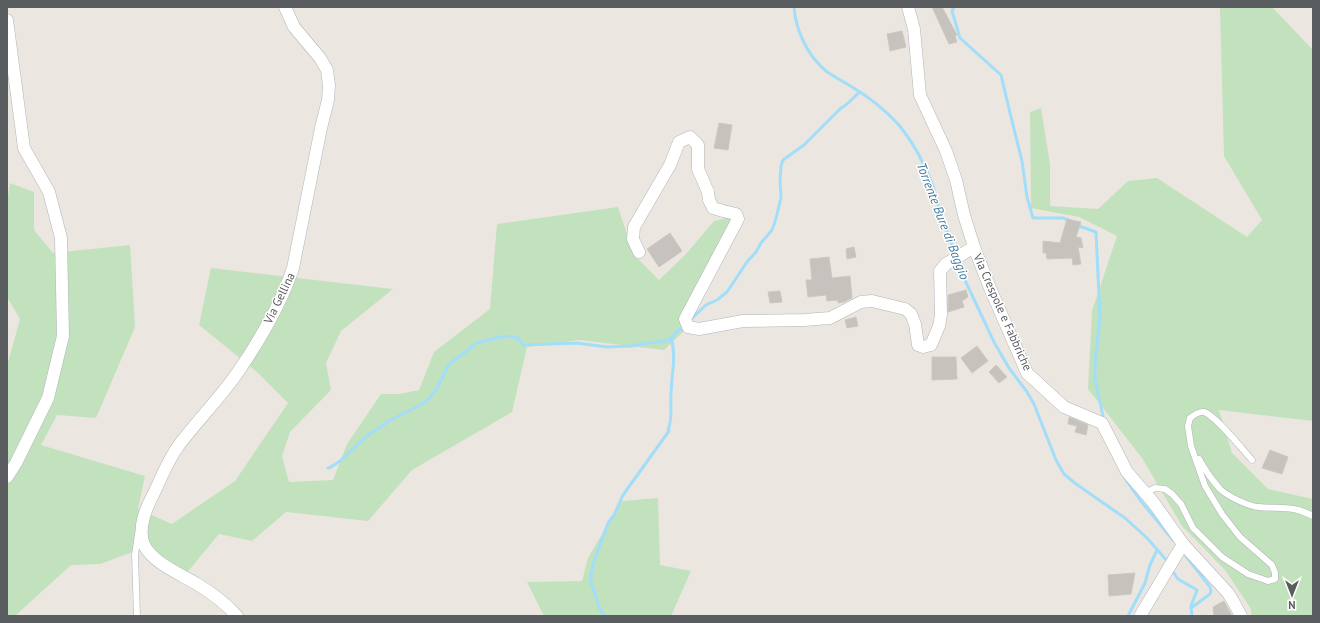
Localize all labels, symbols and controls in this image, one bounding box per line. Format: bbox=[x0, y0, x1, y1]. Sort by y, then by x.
water label: Torrente Bure di Baggio bbox=[913, 160, 973, 283]
street label: Via Crespole e Fabbriche bbox=[970, 250, 1036, 373]
street label: Via Gellina bbox=[260, 270, 298, 327]
north arrow bbox=[1272, 575, 1312, 615]
text: N bbox=[1288, 598, 1296, 612]

